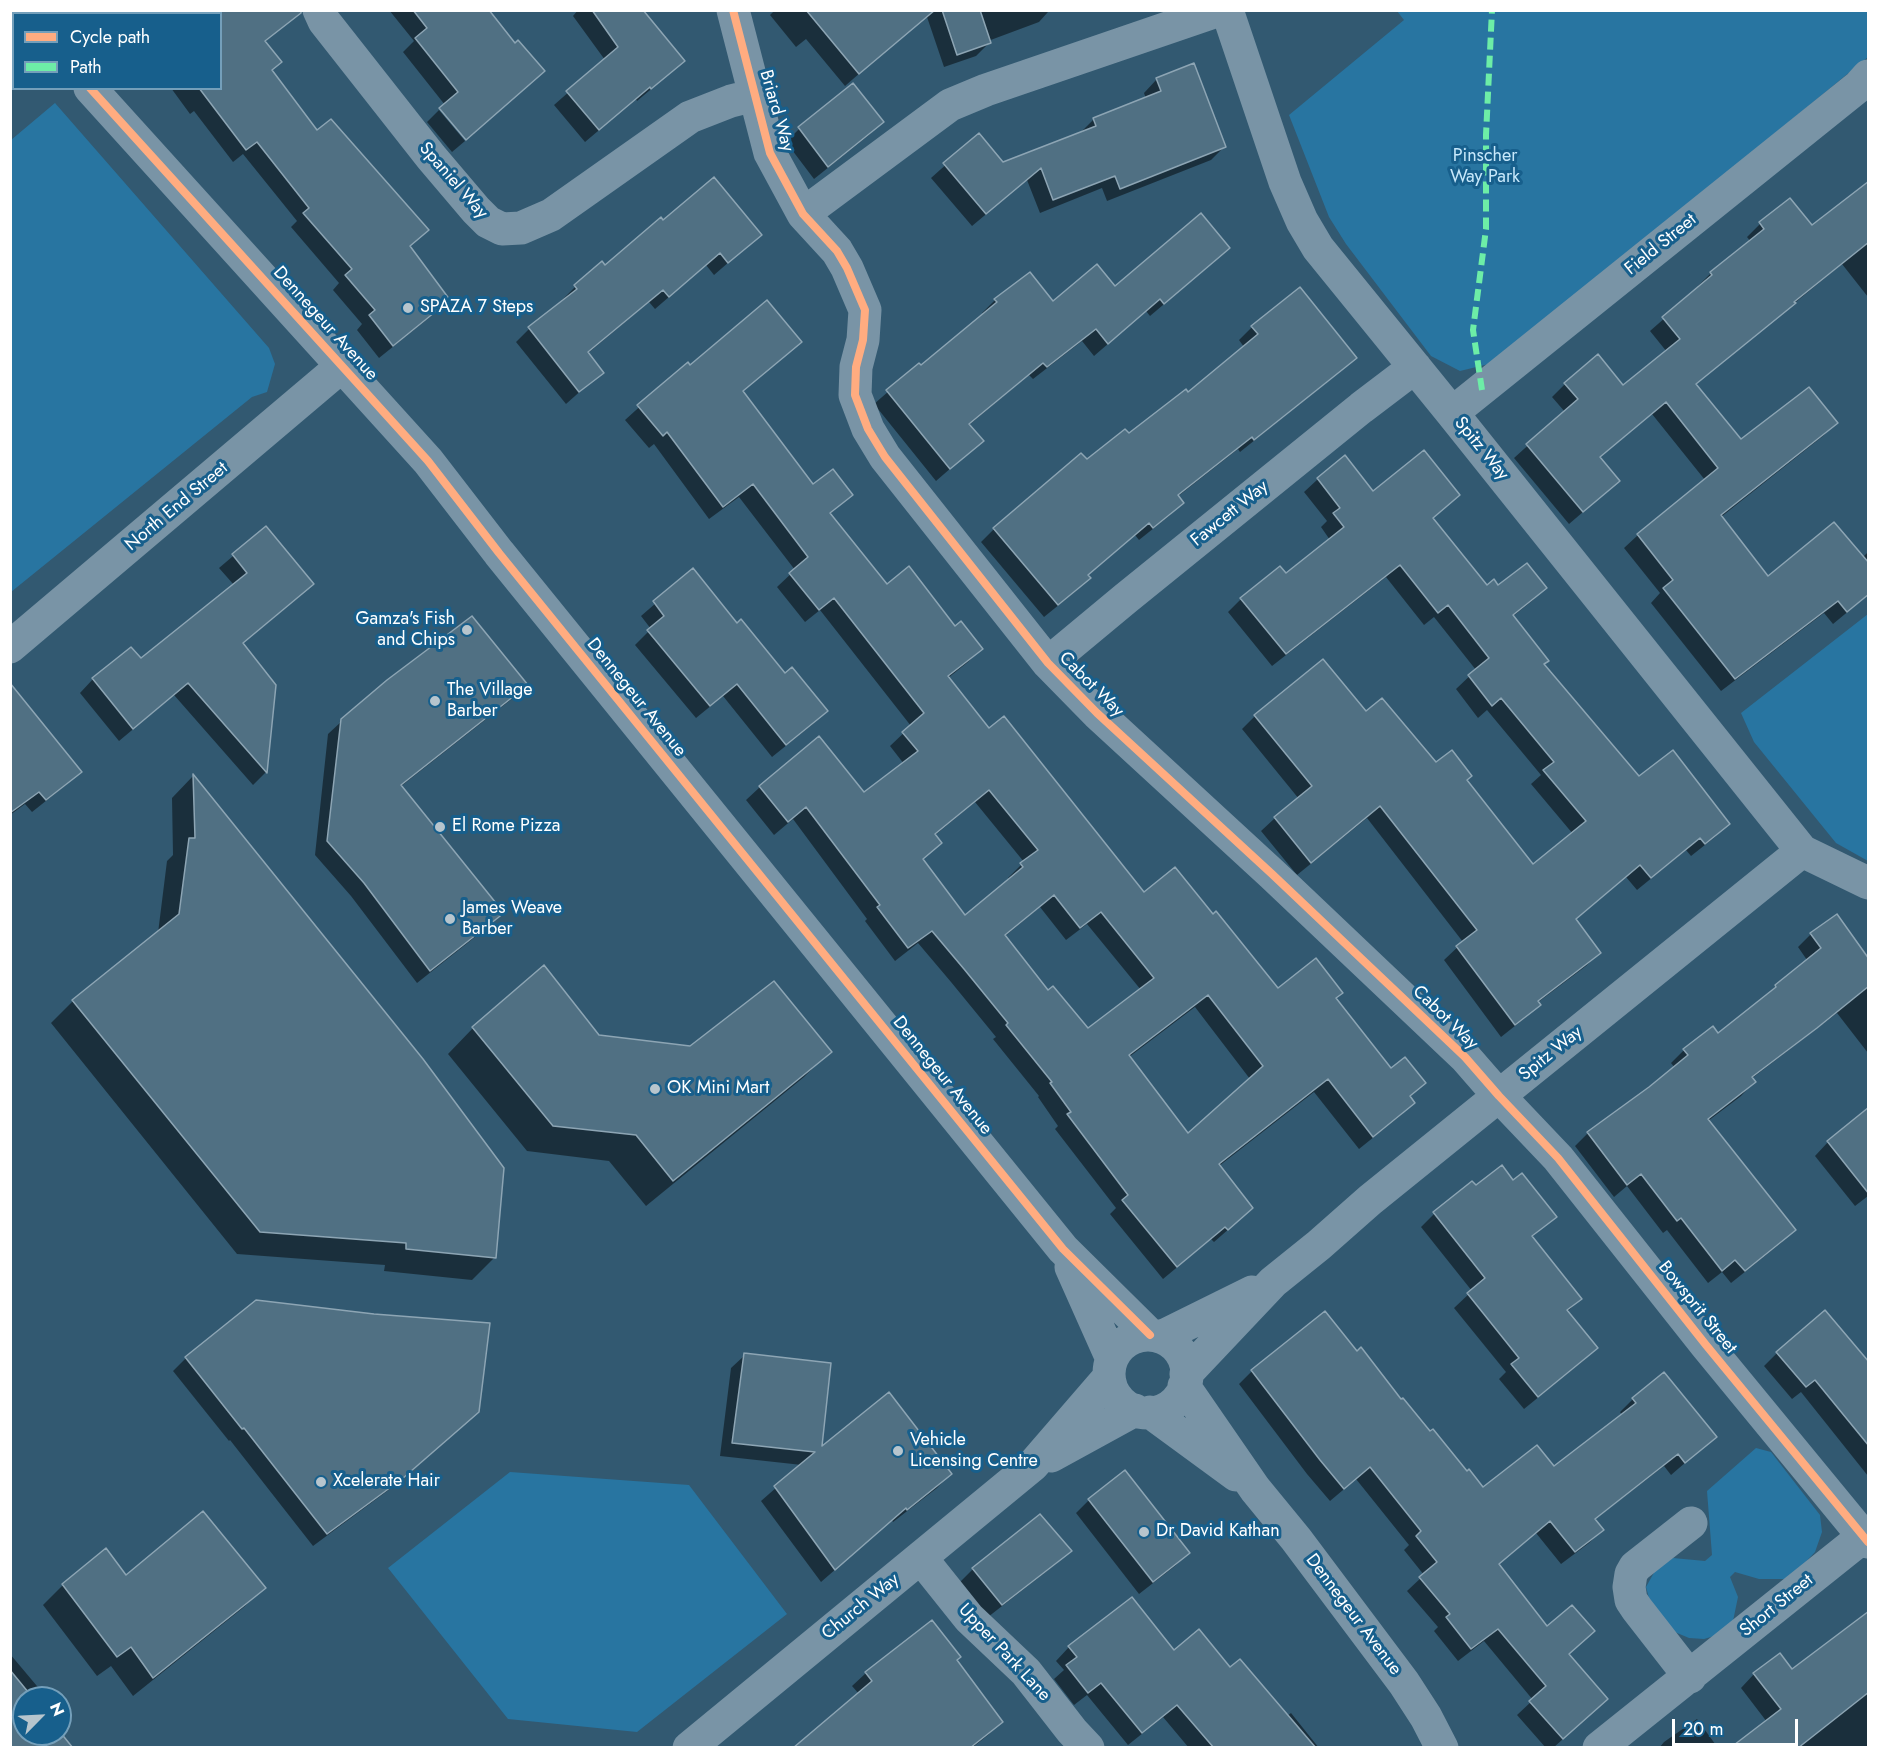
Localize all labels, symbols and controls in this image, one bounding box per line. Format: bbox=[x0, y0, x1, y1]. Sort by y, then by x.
legend bbox=[12, 12, 222, 90]
text: Cycle path bbox=[70, 24, 150, 50]
text: Path bbox=[70, 54, 102, 80]
street label: Briard Way bbox=[754, 68, 798, 154]
street label: Spaniel Way bbox=[414, 138, 492, 224]
park label: Pinscher Way Park bbox=[1450, 146, 1520, 188]
street label: Field Street bbox=[1621, 210, 1701, 280]
street label: Dennegeur Avenue bbox=[268, 262, 382, 386]
place label: SPAZA 7 Steps bbox=[420, 297, 533, 319]
marker: SPAZA 7 Steps bbox=[401, 301, 415, 315]
street label: Spitz Way bbox=[1449, 413, 1513, 485]
street label: North End Street bbox=[121, 458, 233, 556]
street label: Fawcett Way bbox=[1187, 476, 1273, 552]
place label: Gamza's Fish and Chips bbox=[356, 609, 455, 652]
marker: Gamza's Fish and Chips bbox=[460, 623, 474, 637]
street label: Dennegeur Avenue bbox=[582, 634, 690, 762]
street label: Cabot Way bbox=[1054, 648, 1128, 722]
place label: The Village Barber bbox=[447, 680, 533, 722]
marker: The Village Barber bbox=[428, 694, 442, 708]
place label: El Rome Pizza bbox=[452, 816, 560, 838]
marker: El Rome Pizza bbox=[433, 820, 447, 834]
place label: James Weave Barber bbox=[462, 898, 562, 940]
marker: James Weave Barber bbox=[443, 912, 457, 926]
street label: Cabot Way bbox=[1408, 981, 1482, 1055]
street label: Dennegeur Avenue bbox=[888, 1012, 996, 1140]
street label: Spitz Way bbox=[1515, 1022, 1587, 1086]
place label: OK Mini Mart bbox=[667, 1078, 769, 1100]
marker: OK Mini Mart bbox=[648, 1082, 662, 1096]
street label: Bowsprit Street bbox=[1653, 1257, 1741, 1359]
place label: Vehicle Licensing Centre bbox=[910, 1430, 1038, 1472]
marker: Vehicle Licensing Centre bbox=[891, 1444, 905, 1458]
place label: Xcelerate Hair bbox=[333, 1471, 440, 1493]
marker: Xcelerate Hair bbox=[314, 1475, 328, 1489]
place label: Dr David Kathan bbox=[1156, 1521, 1280, 1543]
marker: Dr David Kathan bbox=[1137, 1525, 1151, 1539]
street label: Dennegeur Avenue bbox=[1300, 1550, 1406, 1680]
street label: Church Way bbox=[818, 1569, 904, 1645]
street label: Short Street bbox=[1736, 1570, 1818, 1642]
street label: Upper Park Lane bbox=[953, 1600, 1055, 1706]
north arrow bbox=[12, 1686, 72, 1746]
text: N bbox=[44, 1699, 70, 1720]
scale bar bbox=[1675, 1707, 1801, 1745]
text: 20 m bbox=[1683, 1716, 1723, 1742]

